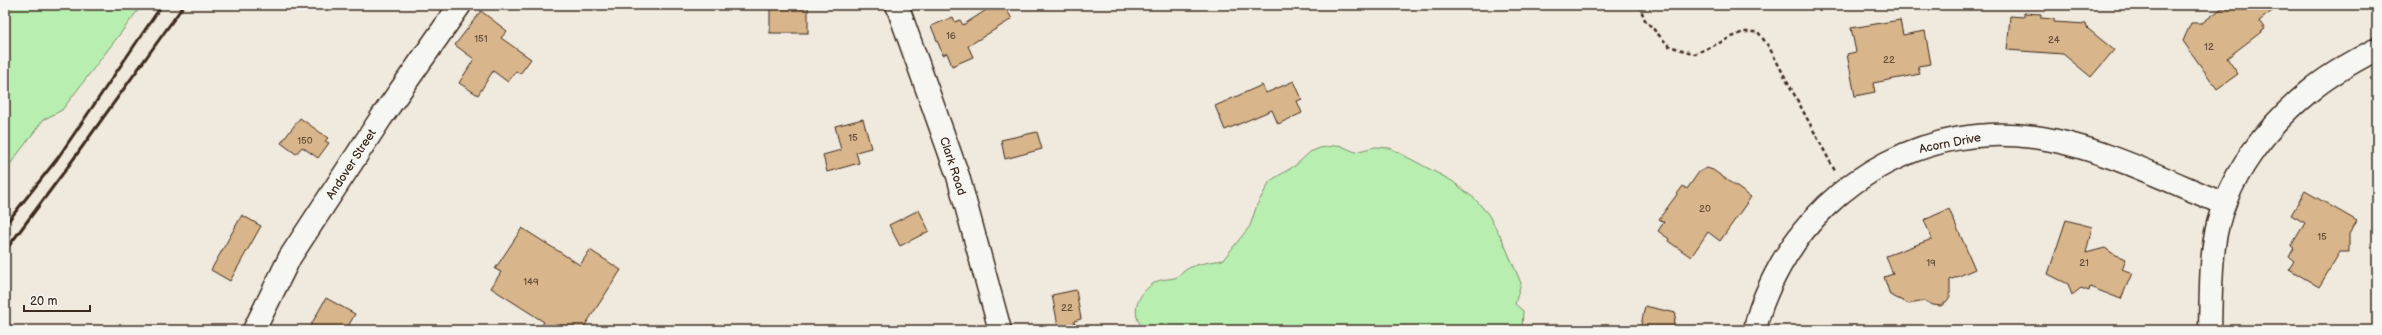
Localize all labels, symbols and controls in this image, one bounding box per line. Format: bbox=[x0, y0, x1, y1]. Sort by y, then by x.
house number: 16 bbox=[946, 30, 956, 42]
house number: 151 bbox=[474, 33, 488, 45]
house number: 24 bbox=[2048, 34, 2060, 46]
house number: 12 bbox=[2204, 41, 2214, 53]
house number: 22 bbox=[1883, 54, 1895, 66]
street label: Andover Street bbox=[323, 126, 380, 202]
street label: Acorn Drive bbox=[1918, 130, 1982, 157]
house number: 15 bbox=[848, 132, 858, 144]
house number: 150 bbox=[297, 135, 313, 147]
street label: Clark Road bbox=[936, 135, 969, 197]
house number: 20 bbox=[1699, 203, 1711, 215]
house number: 15 bbox=[2317, 231, 2327, 243]
house number: 19 bbox=[1926, 257, 1936, 269]
house number: 21 bbox=[2079, 257, 2089, 269]
house number: 149 bbox=[523, 276, 539, 288]
scale bar bbox=[24, 287, 90, 313]
text: 20 m bbox=[30, 294, 57, 309]
house number: 22 bbox=[1061, 302, 1073, 314]

